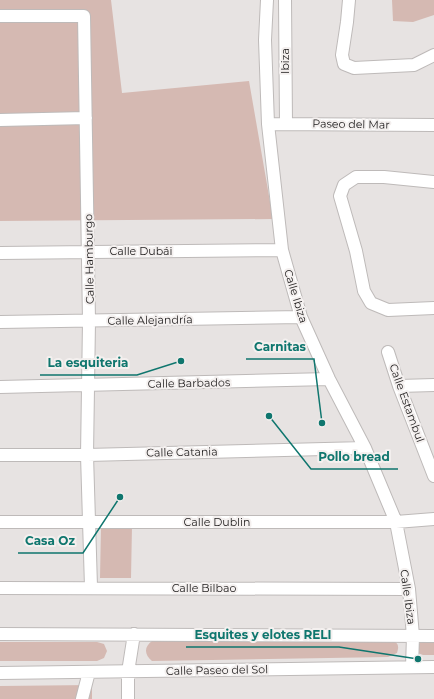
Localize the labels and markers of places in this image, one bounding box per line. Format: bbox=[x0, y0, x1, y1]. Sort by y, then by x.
callout: Carnitas bbox=[246, 335, 314, 359]
callout: La esquiteria bbox=[40, 351, 137, 375]
callout: Pollo bread bbox=[311, 445, 398, 469]
callout: Casa Oz bbox=[18, 529, 83, 553]
callout: Esquites y elotes RELI bbox=[186, 623, 339, 647]

